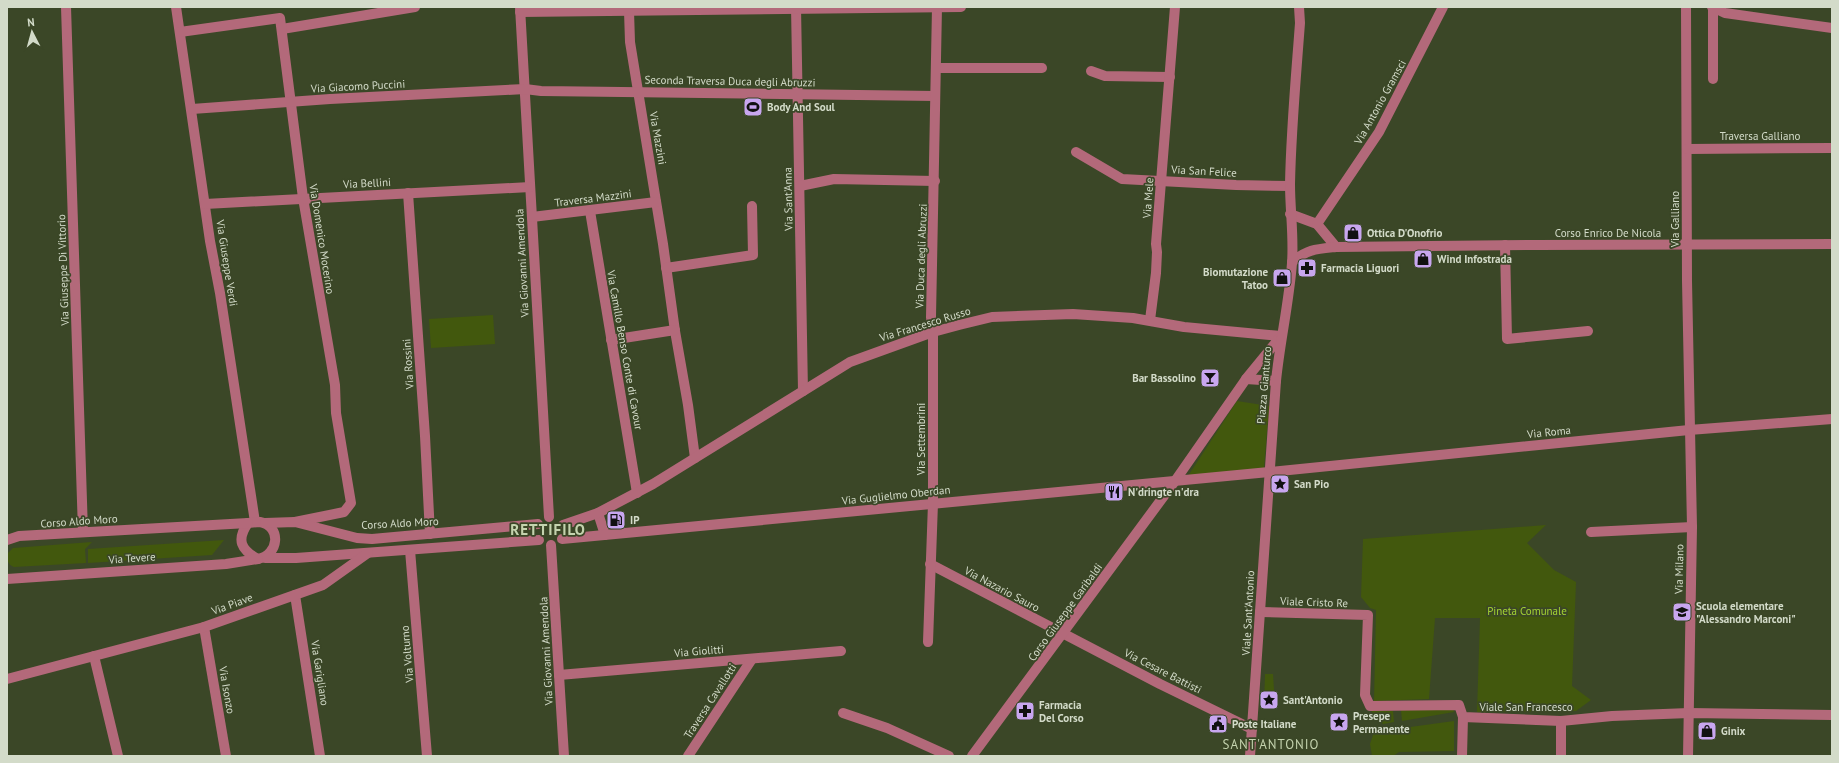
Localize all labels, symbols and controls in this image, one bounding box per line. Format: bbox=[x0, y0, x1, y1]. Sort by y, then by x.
north arrow bbox=[12, 12, 52, 52]
text: N bbox=[27, 15, 35, 29]
street label: Via Antonio Gramsci bbox=[1351, 57, 1409, 148]
street label: Seconda Traversa Duca degli Abruzzi bbox=[644, 73, 816, 89]
street label: Via Giacomo Puccini bbox=[310, 77, 406, 96]
sports icon: Body And Soul bbox=[742, 96, 764, 118]
place label: Body And Soul bbox=[767, 100, 836, 114]
street label: Via Mazzini bbox=[646, 109, 670, 166]
street label: Traversa Galliano bbox=[1720, 129, 1800, 143]
street label: Via San Felice bbox=[1170, 162, 1238, 180]
street label: Via Sant'Anna bbox=[780, 167, 796, 232]
street label: Via Bellini bbox=[342, 175, 391, 191]
street label: Via Mele bbox=[1140, 177, 1156, 220]
street label: Via Domenico Mocerino bbox=[306, 182, 338, 295]
street label: Traversa Mazzini bbox=[554, 186, 632, 210]
street label: Via Galliano bbox=[1668, 191, 1682, 248]
street label: Via Duca degli Abruzzi bbox=[912, 203, 930, 310]
street label: Via Giovanni Amendola bbox=[512, 208, 532, 319]
street label: Via Giuseppe Di Vittorio bbox=[54, 214, 72, 327]
street label: Via Giuseppe Verdi bbox=[213, 218, 241, 307]
shop icon: Ottica D'Onofrio bbox=[1342, 222, 1364, 244]
place label: Ottica D'Onofrio bbox=[1367, 226, 1442, 240]
street label: Corso Enrico De Nicola bbox=[1555, 226, 1661, 240]
shop icon: Wind Infostrada bbox=[1412, 248, 1434, 270]
place label: Wind Infostrada bbox=[1437, 252, 1512, 266]
pharmacy icon: Farmacia Liguori bbox=[1296, 257, 1318, 279]
place label: Farmacia Liguori bbox=[1321, 261, 1399, 275]
place label: Biomutazione Tatoo bbox=[1203, 265, 1268, 292]
shop icon: Biomutazione Tatoo bbox=[1271, 267, 1293, 289]
street label: Via Camillo Benso Conte di Cavour bbox=[604, 268, 646, 431]
street label: Via Francesco Russo bbox=[877, 303, 972, 345]
street label: Via Rossini bbox=[399, 338, 417, 391]
street label: Piazza Gianturco bbox=[1254, 345, 1274, 424]
bar icon: Bar Bassolino bbox=[1199, 367, 1221, 389]
place label: Bar Bassolino bbox=[1132, 371, 1196, 385]
street label: Via Settembrini bbox=[914, 403, 928, 476]
street label: Via Roma bbox=[1525, 423, 1572, 441]
place icon: San Pio bbox=[1269, 473, 1291, 495]
place label: San Pio bbox=[1294, 477, 1329, 491]
restaurant icon: N'dringte n'dra bbox=[1103, 481, 1125, 503]
street label: Via Guglielmo Oberdan bbox=[840, 482, 951, 508]
place label: N'dringte n'dra bbox=[1128, 485, 1199, 499]
fuel station icon: IP bbox=[605, 509, 627, 531]
street label: Corso Aldo Moro bbox=[40, 511, 118, 531]
place label: IP bbox=[630, 513, 640, 527]
street label: Corso Aldo Moro bbox=[361, 514, 439, 532]
district label: RETTIFILO bbox=[510, 520, 586, 539]
street label: Via Milano bbox=[1672, 544, 1686, 595]
street label: Via Tevere bbox=[107, 549, 157, 567]
street label: Corso Giuseppe Garibaldi bbox=[1025, 560, 1105, 664]
street label: Via Nazario Sauro bbox=[961, 563, 1042, 615]
street label: Viale Sant'Antonio bbox=[1239, 570, 1257, 657]
street label: Via Piave bbox=[208, 590, 255, 618]
street label: Viale Cristo Re bbox=[1279, 594, 1349, 610]
street label: Via Giovanni Amendola bbox=[536, 596, 556, 707]
place label: Scuola elementare "Alessandro Marconi" bbox=[1696, 599, 1796, 626]
school or university icon: Scuola elementare "Alessandro Marconi" bbox=[1671, 601, 1693, 623]
park label: Pineta Comunale bbox=[1487, 604, 1567, 618]
street label: Via Volturno bbox=[398, 625, 417, 684]
street label: Via Garigliano bbox=[308, 638, 332, 707]
street label: Via Giolitti bbox=[673, 642, 724, 660]
street label: Via Cesare Battisti bbox=[1121, 645, 1204, 697]
street label: Traversa Cavallotti bbox=[681, 661, 740, 741]
street label: Via Isonzo bbox=[216, 664, 238, 715]
place icon: Sant'Antonio bbox=[1258, 689, 1280, 711]
place label: Sant'Antonio bbox=[1283, 693, 1343, 707]
place label: Farmacia Del Corso bbox=[1039, 698, 1084, 725]
pharmacy icon: Farmacia Del Corso bbox=[1014, 700, 1036, 722]
street label: Viale San Francesco bbox=[1478, 700, 1573, 714]
place label: Presepe Permanente bbox=[1353, 709, 1410, 736]
place icon: Presepe Permanente bbox=[1328, 711, 1350, 733]
public building icon: Poste Italiane bbox=[1207, 713, 1229, 735]
place label: Poste Italiane bbox=[1232, 717, 1297, 731]
shop icon: Ginix bbox=[1696, 720, 1718, 742]
place label: Ginix bbox=[1721, 724, 1746, 738]
district label: SANT'ANTONIO bbox=[1223, 736, 1319, 753]

